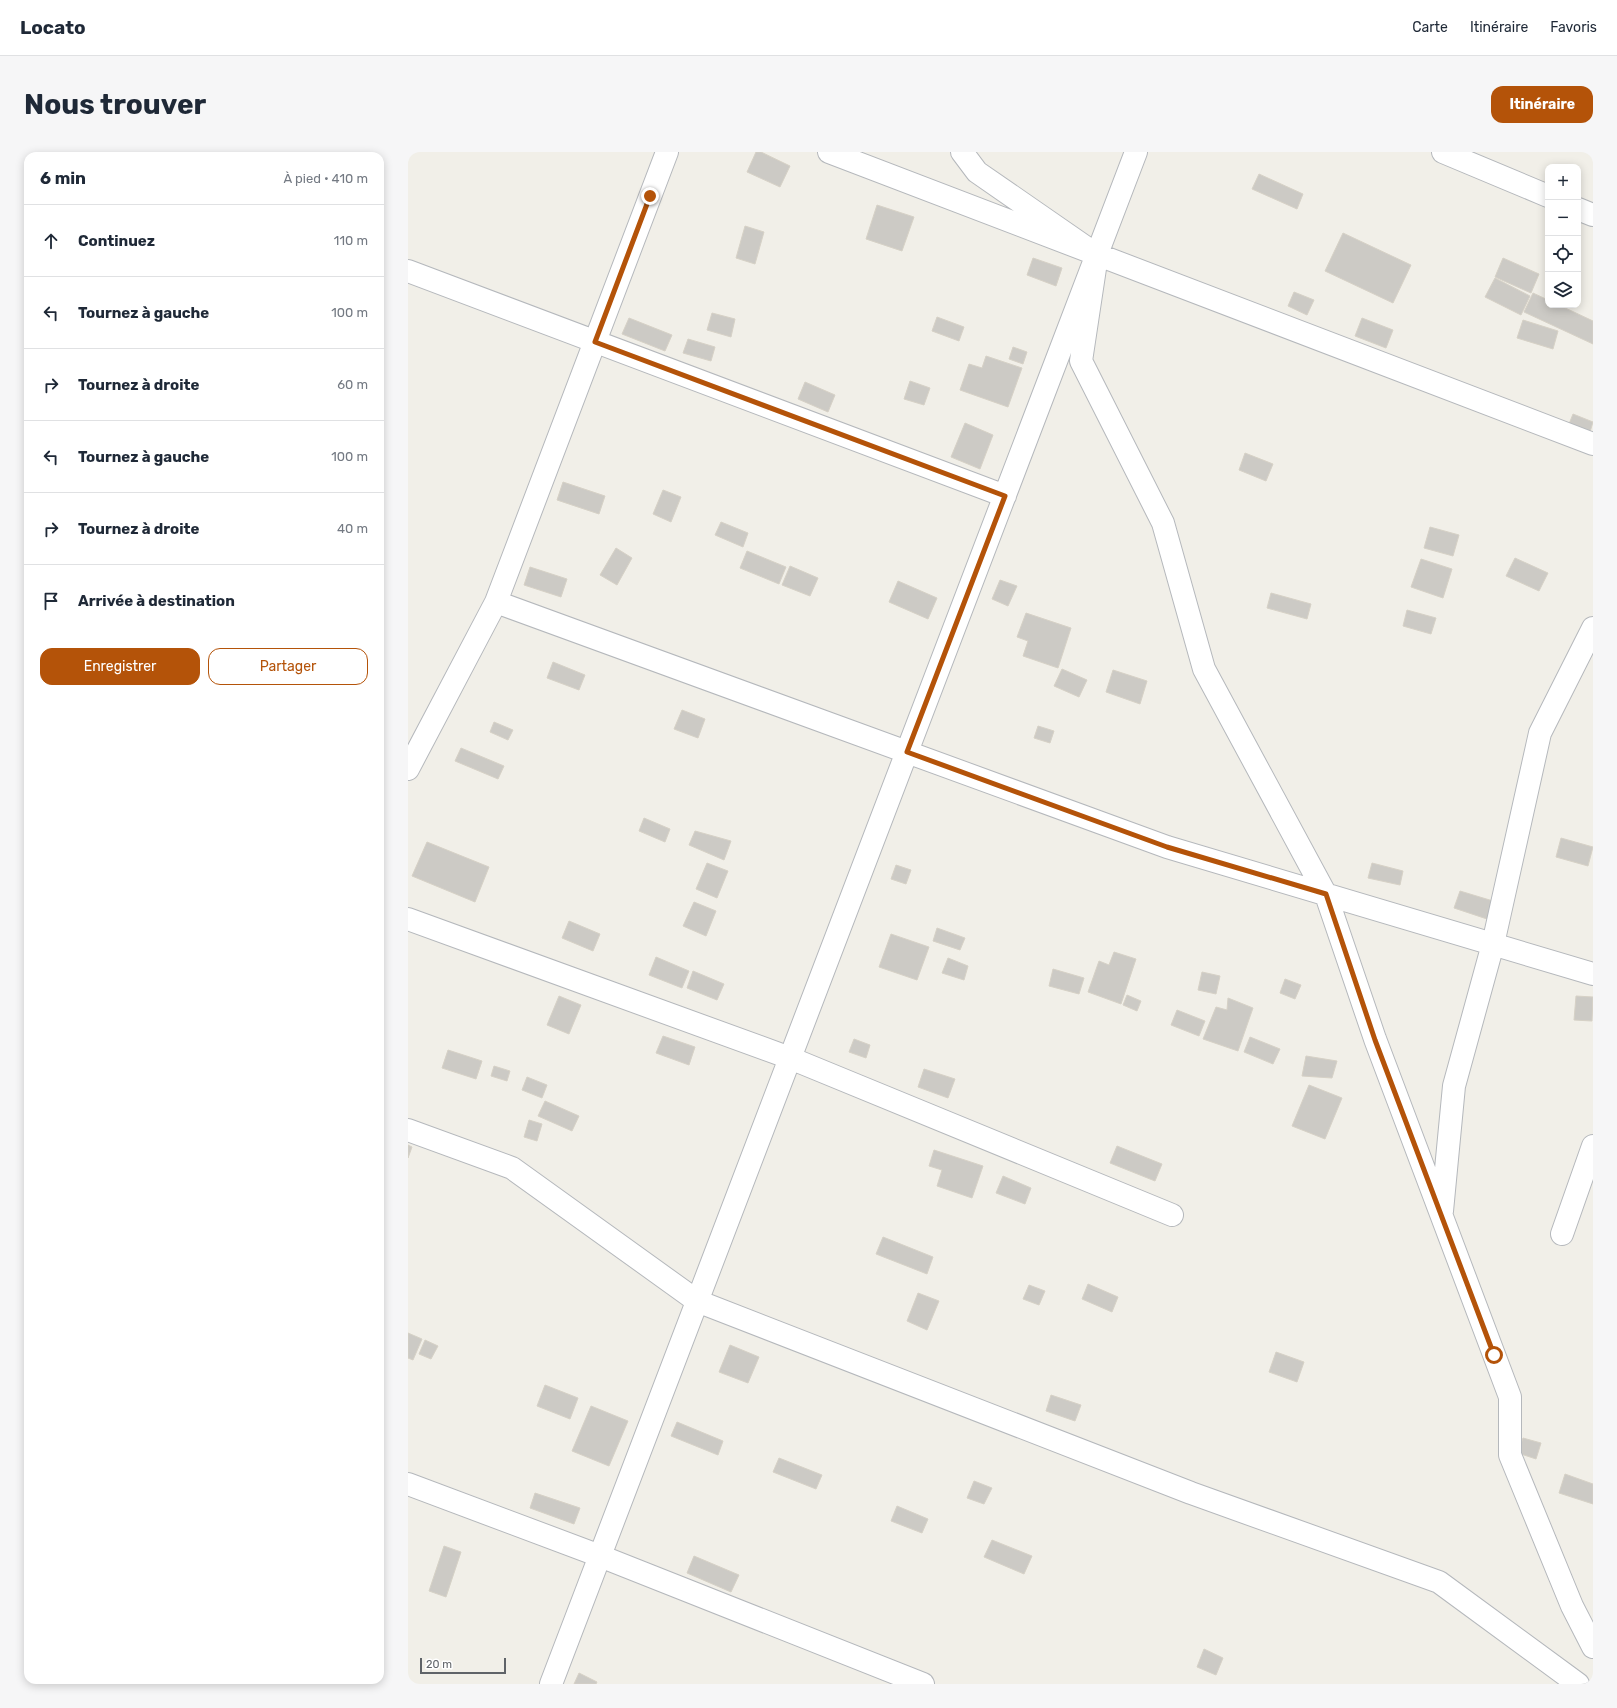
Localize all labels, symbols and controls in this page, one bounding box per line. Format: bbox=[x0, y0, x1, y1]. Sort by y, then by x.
text: Locato bbox=[20, 16, 86, 39]
text: Carte bbox=[1412, 19, 1448, 36]
text: Itinéraire bbox=[1470, 19, 1528, 36]
text: Favoris bbox=[1550, 19, 1597, 36]
button: Itinéraire bbox=[1491, 86, 1593, 123]
text: Nous trouver bbox=[24, 88, 206, 121]
map controls bbox=[1545, 164, 1581, 308]
button: + bbox=[1545, 164, 1581, 200]
text: 6 min bbox=[40, 168, 86, 188]
text: À pied · 410 m bbox=[284, 171, 368, 186]
route end bbox=[641, 187, 659, 205]
button: − bbox=[1545, 200, 1581, 236]
icon: ahead bbox=[40, 230, 62, 252]
text: Continuez bbox=[78, 232, 155, 250]
text: 110 m bbox=[334, 233, 368, 248]
button: locate bbox=[1545, 236, 1581, 272]
button: layers bbox=[1545, 272, 1581, 308]
icon: left bbox=[40, 302, 62, 324]
text: Tournez à gauche bbox=[78, 304, 209, 322]
text: 100 m bbox=[331, 305, 368, 320]
icon: right bbox=[40, 374, 62, 396]
text: Tournez à droite bbox=[78, 376, 199, 394]
text: 60 m bbox=[337, 377, 368, 392]
icon: left bbox=[40, 446, 62, 468]
text: Tournez à gauche bbox=[78, 448, 209, 466]
text: 100 m bbox=[331, 449, 368, 464]
icon: right bbox=[40, 518, 62, 540]
text: Tournez à droite bbox=[78, 520, 199, 538]
text: 40 m bbox=[337, 521, 368, 536]
icon: arrive bbox=[40, 590, 62, 612]
text: Arrivée à destination bbox=[78, 592, 235, 610]
button: Enregistrer bbox=[40, 648, 200, 685]
button: Partager bbox=[208, 648, 368, 685]
route start bbox=[1485, 1346, 1503, 1364]
scale bar bbox=[420, 1656, 506, 1675]
text: 20 m bbox=[426, 1658, 452, 1671]

